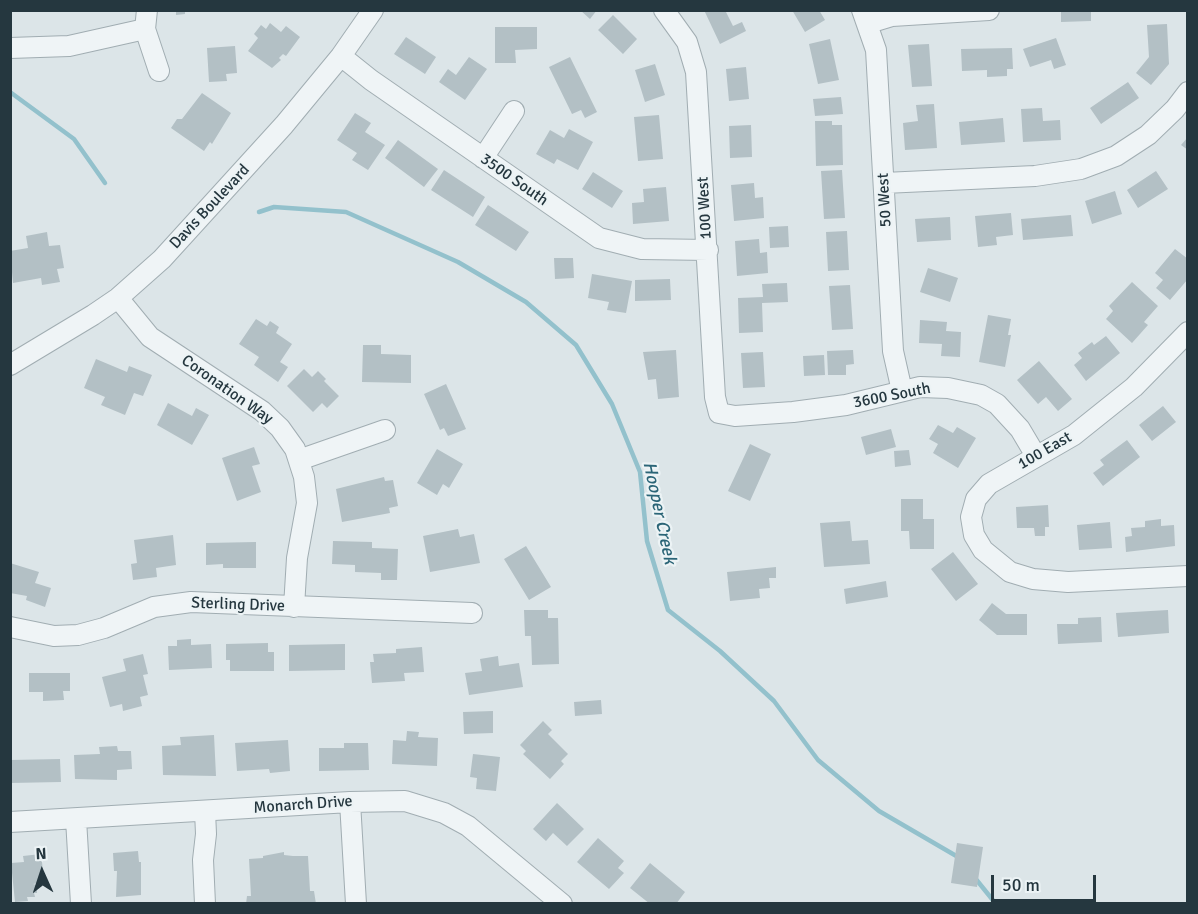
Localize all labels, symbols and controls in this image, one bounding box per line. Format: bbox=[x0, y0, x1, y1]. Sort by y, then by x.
street label: 3500 South bbox=[476, 150, 552, 210]
street label: Davis Boulevard bbox=[166, 161, 254, 253]
street label: 50 West bbox=[874, 172, 896, 228]
street label: 100 West bbox=[694, 176, 716, 240]
street label: Coronation Way bbox=[177, 351, 277, 429]
street label: 3600 South bbox=[852, 379, 932, 413]
street label: 100 East bbox=[1015, 428, 1075, 474]
water label: Hooper Creek bbox=[638, 460, 680, 566]
street label: Sterling Drive bbox=[191, 594, 285, 616]
street label: Monarch Drive bbox=[253, 792, 353, 818]
north arrow bbox=[12, 842, 72, 902]
text: N bbox=[35, 844, 47, 864]
scale bar bbox=[994, 863, 1099, 901]
text: 50 m bbox=[1002, 874, 1040, 896]

